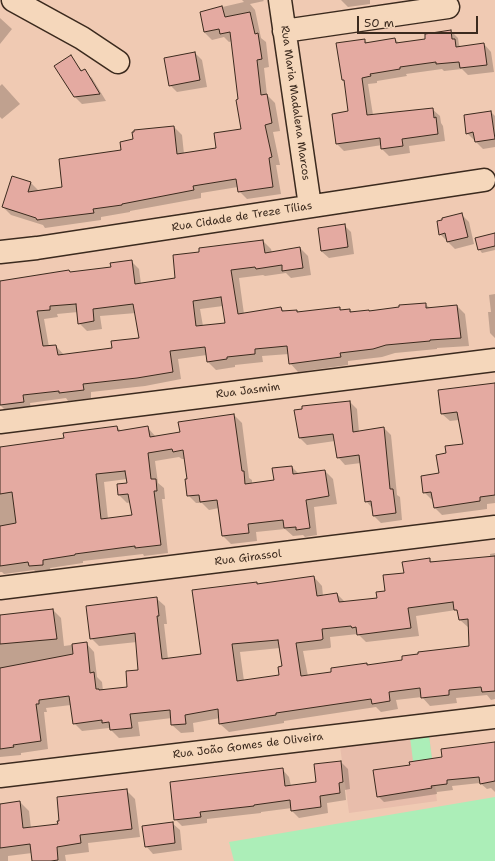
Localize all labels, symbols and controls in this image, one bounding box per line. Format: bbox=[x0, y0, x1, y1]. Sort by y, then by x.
scale bar bbox=[359, 8, 480, 34]
text: 50 m bbox=[364, 15, 394, 31]
street label: Rua Maria Madalena Marcos bbox=[278, 25, 312, 181]
street label: Rua Cidade de Treze Tílias bbox=[171, 199, 313, 235]
street label: Rua Jasmim bbox=[215, 381, 281, 401]
street label: Rua Girassol bbox=[214, 547, 282, 569]
street label: Rua João Gomes de Oliveira bbox=[172, 730, 324, 762]

